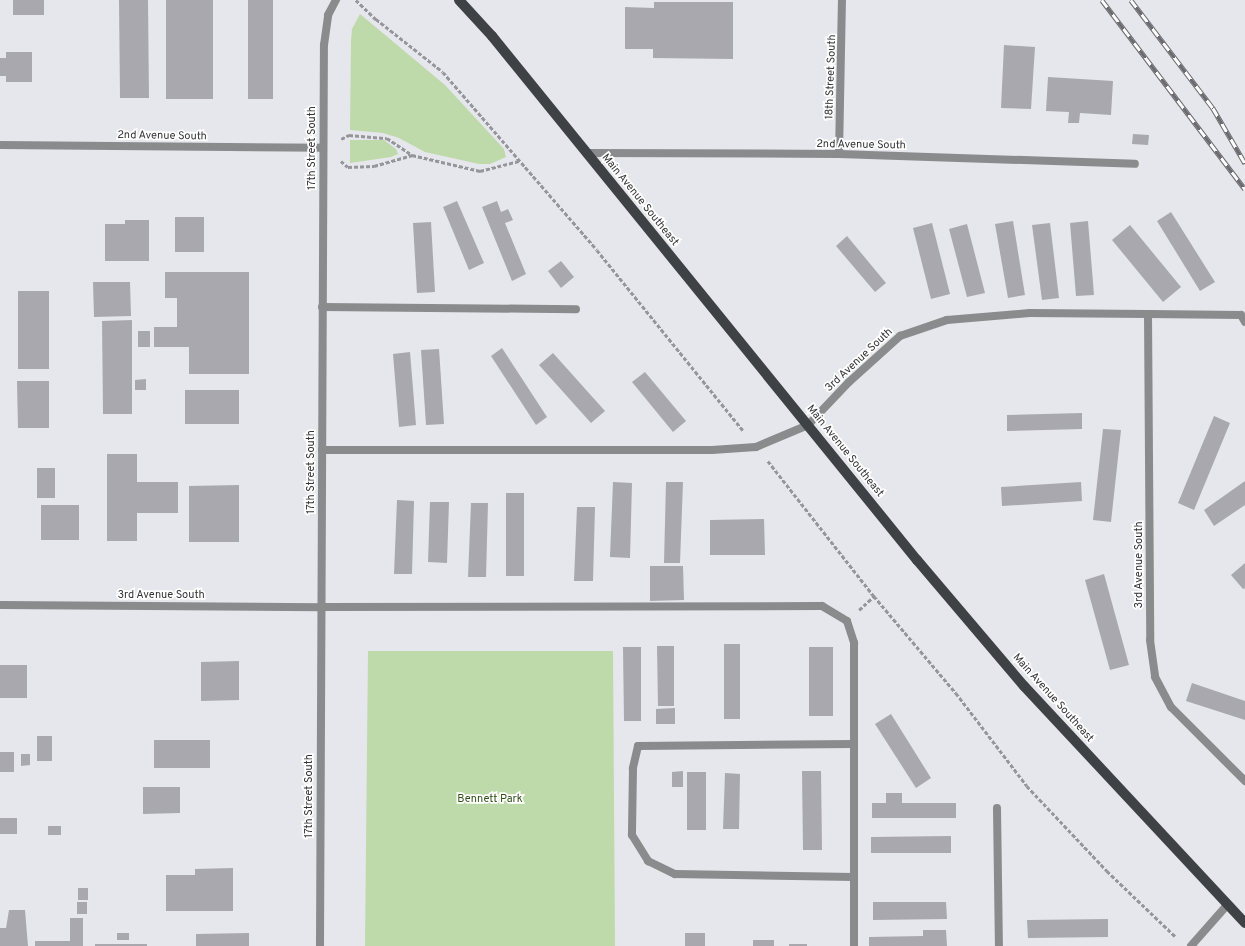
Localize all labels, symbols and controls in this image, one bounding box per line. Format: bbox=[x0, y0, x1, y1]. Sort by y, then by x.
street label: 18th Street South bbox=[823, 34, 839, 120]
street label: 17th Street South bbox=[305, 106, 319, 190]
street label: 2nd Avenue South bbox=[117, 129, 207, 143]
street label: 2nd Avenue South bbox=[816, 138, 906, 152]
street label: Main Avenue Southeast bbox=[599, 151, 681, 249]
street label: 3rd Avenue South bbox=[822, 325, 896, 395]
street label: Main Avenue Southeast bbox=[804, 402, 886, 500]
street label: 17th Street South bbox=[304, 430, 318, 514]
street label: 3rd Avenue South bbox=[1132, 521, 1146, 609]
street label: 3rd Avenue South bbox=[117, 588, 205, 602]
street label: Main Avenue Southeast bbox=[1010, 651, 1096, 745]
street label: 17th Street South bbox=[302, 754, 316, 838]
park label: Bennett Park bbox=[457, 792, 523, 806]

